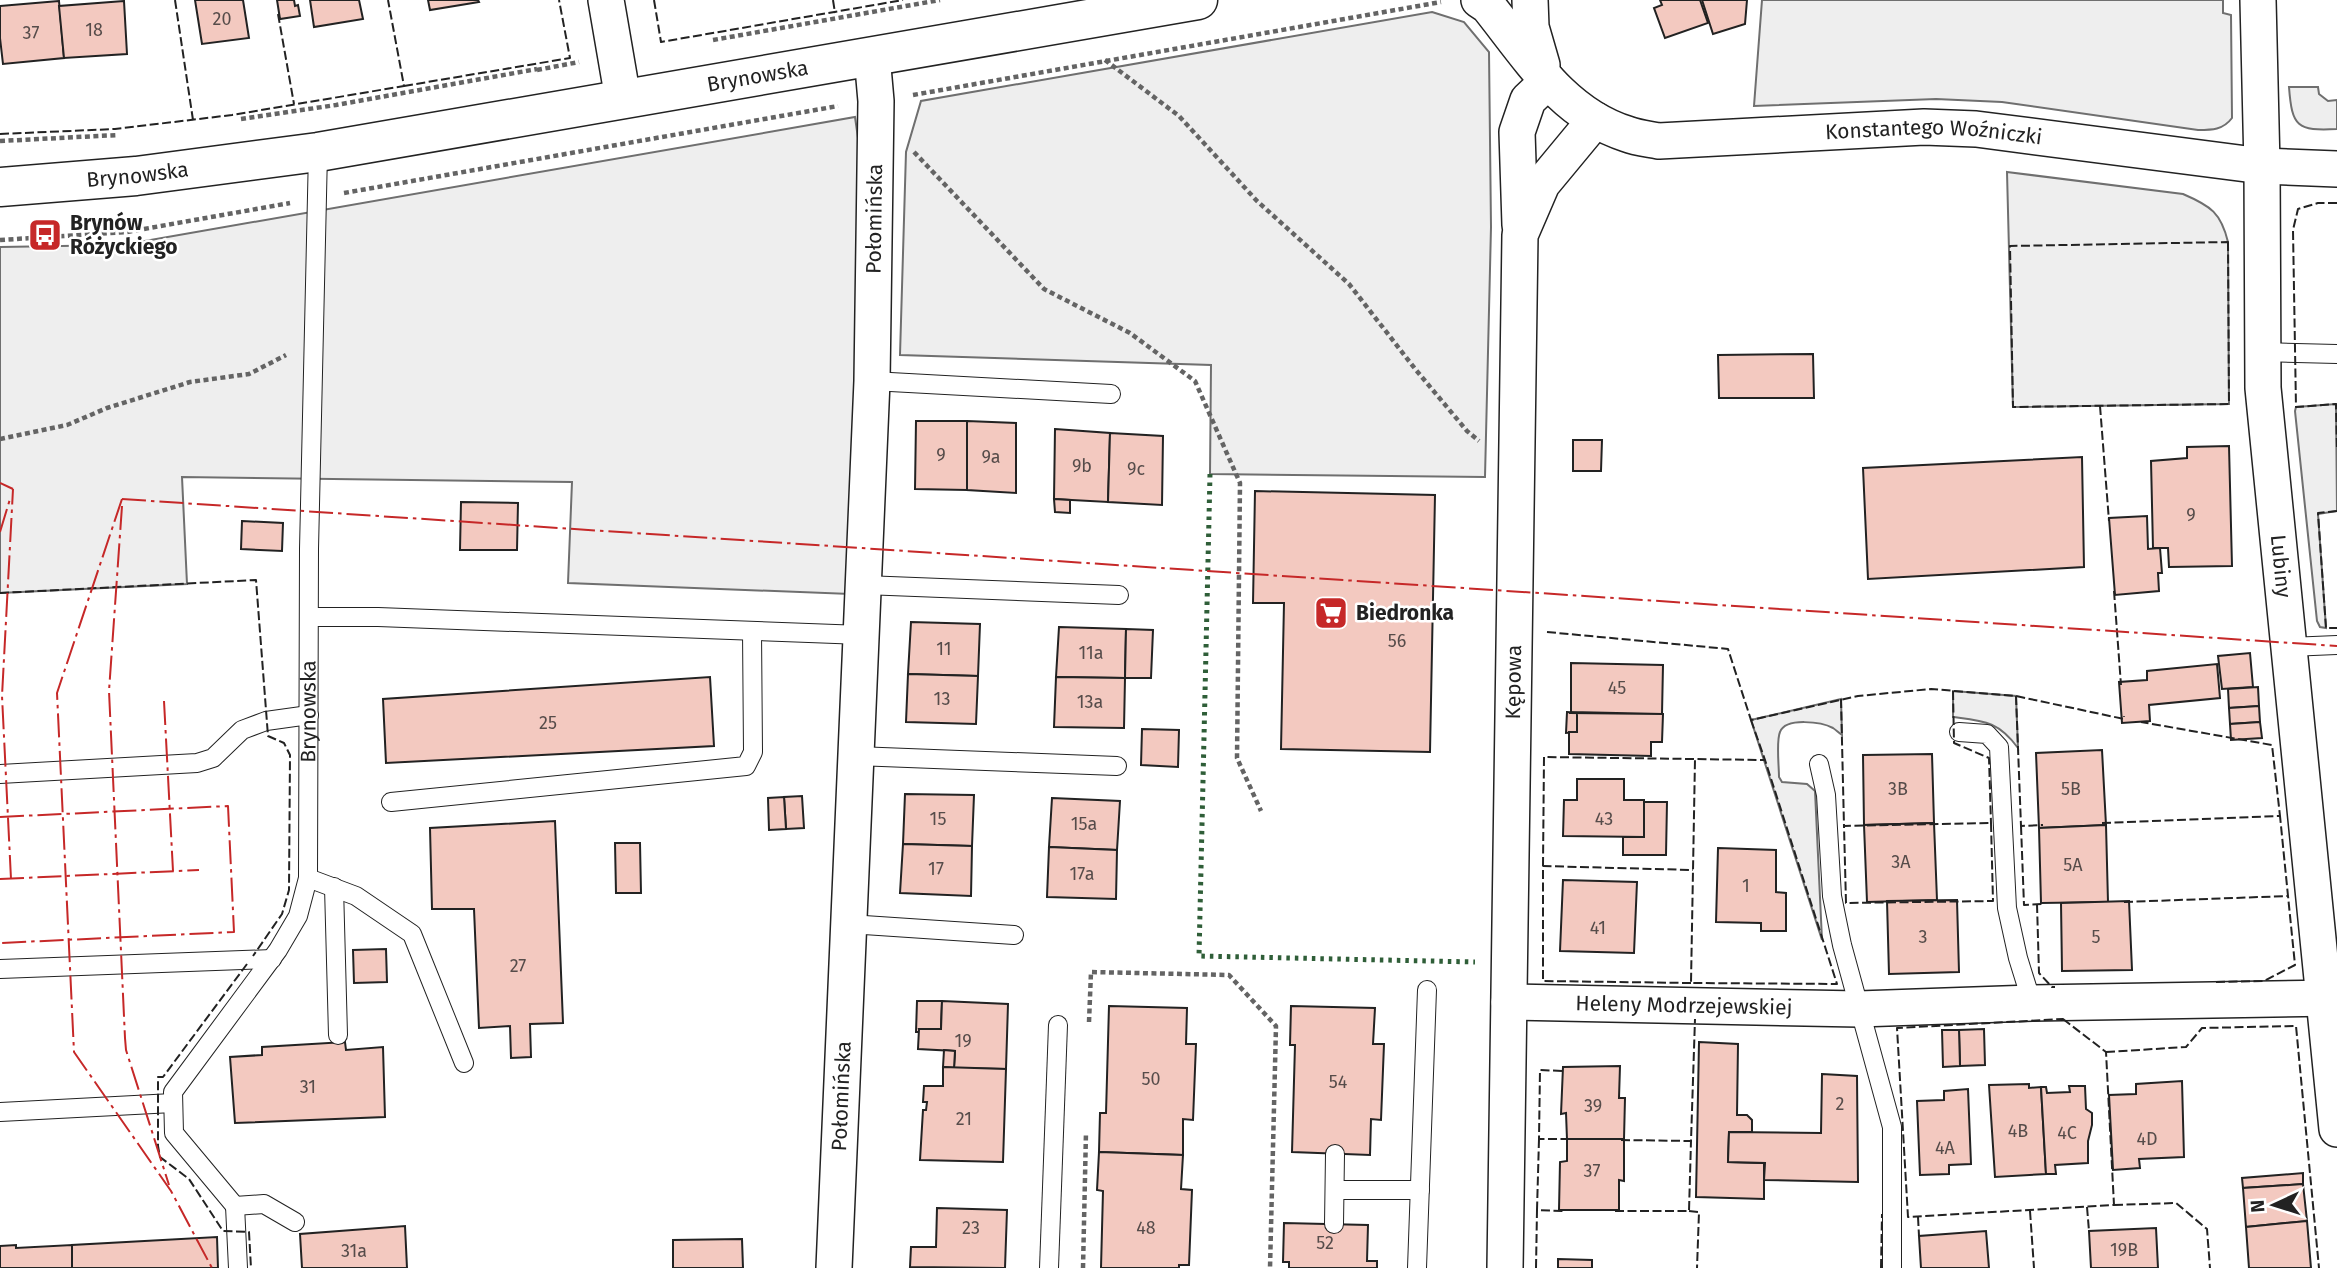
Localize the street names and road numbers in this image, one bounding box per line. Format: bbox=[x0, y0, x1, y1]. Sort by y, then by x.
street label: Brynowska bbox=[705, 55, 810, 98]
street label: Konstantego Woźniczki bbox=[1825, 114, 2044, 150]
street label: Brynowska bbox=[85, 156, 190, 193]
street label: Połomińska bbox=[861, 163, 888, 274]
street label: Lubiny bbox=[2265, 533, 2297, 600]
street label: Kępowa bbox=[1500, 645, 1527, 720]
street label: Brynowska bbox=[295, 660, 322, 763]
street label: Heleny Modrzejewskiej bbox=[1575, 990, 1793, 1021]
street label: Połomińska bbox=[826, 1040, 857, 1152]

